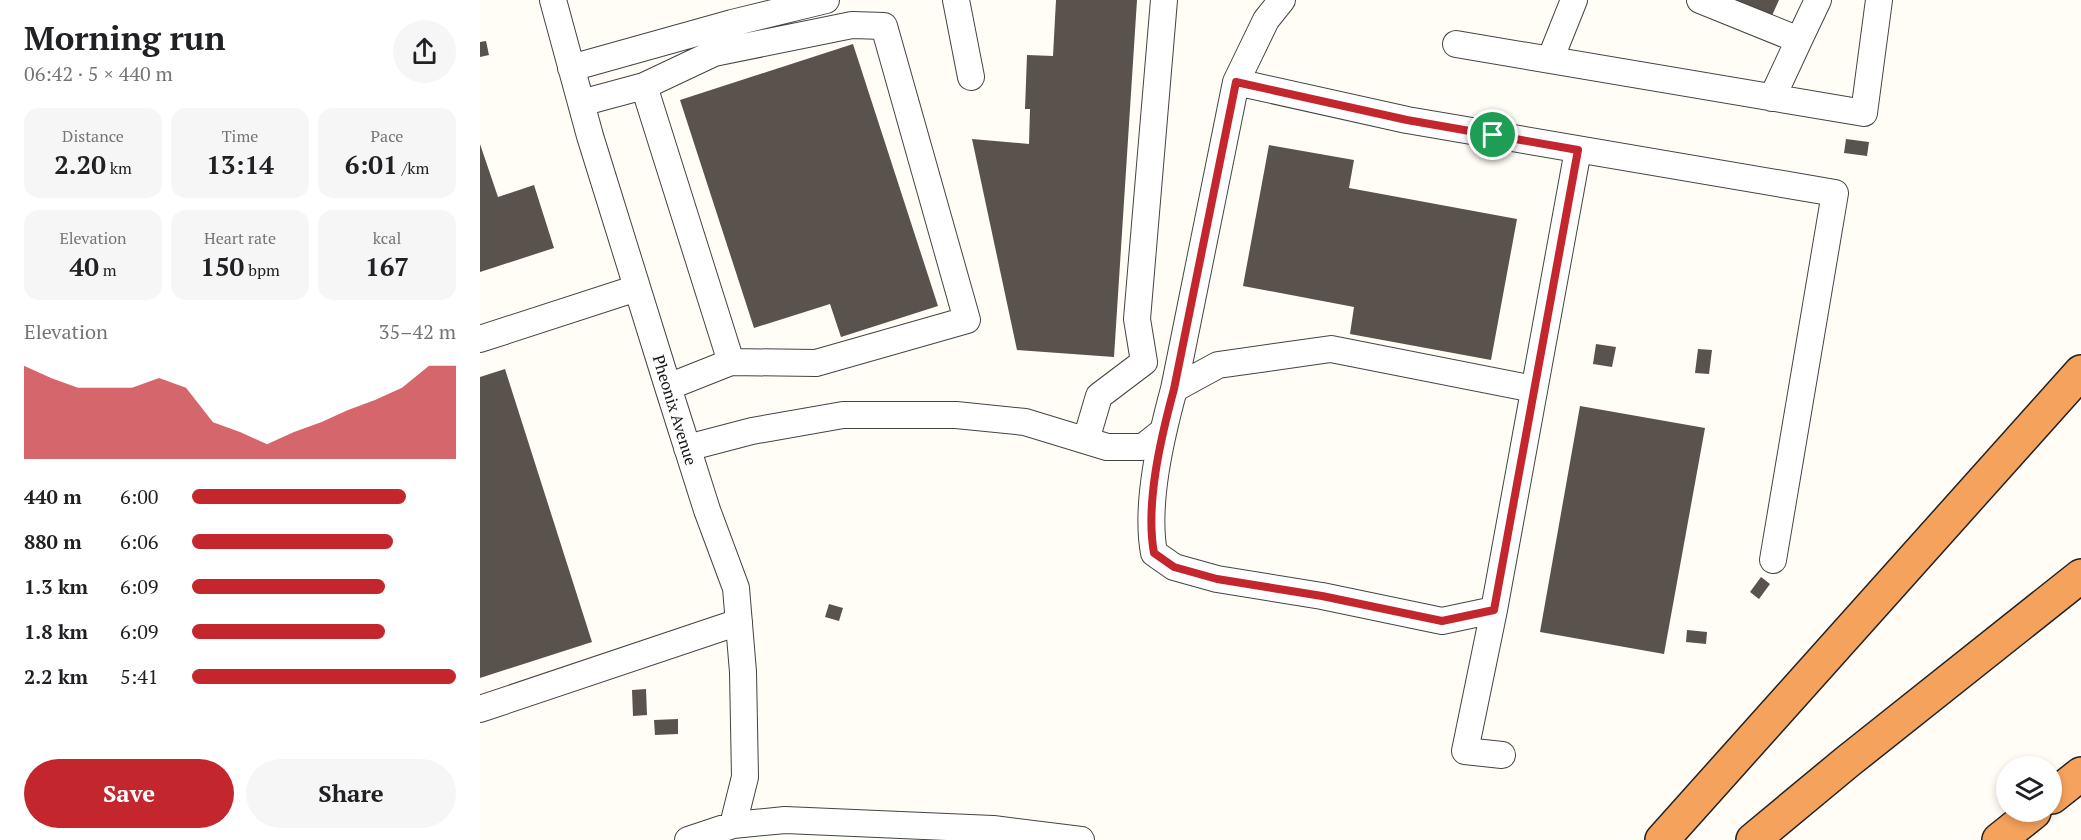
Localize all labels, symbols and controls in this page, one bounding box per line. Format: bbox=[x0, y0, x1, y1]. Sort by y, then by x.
text: Morning run bbox=[24, 16, 226, 59]
button: share bbox=[393, 20, 456, 83]
text: 06:42 · 5 × 440 m bbox=[24, 60, 173, 87]
pin bbox=[1467, 109, 1518, 160]
icon: arrive bbox=[1476, 118, 1509, 151]
text: Distance bbox=[62, 125, 124, 147]
text: Time bbox=[222, 125, 258, 147]
text: Pace bbox=[371, 125, 403, 147]
text: 2.20 bbox=[54, 147, 106, 181]
text: 13:14 bbox=[206, 147, 274, 181]
text: 6:01 bbox=[345, 147, 398, 181]
text: km bbox=[106, 157, 132, 179]
text: /km bbox=[398, 157, 429, 179]
text: Elevation bbox=[59, 227, 127, 249]
text: Heart rate bbox=[204, 227, 276, 249]
text: kcal bbox=[373, 227, 401, 249]
text: 40 bbox=[69, 249, 99, 283]
text: 150 bbox=[200, 249, 244, 283]
text: 167 bbox=[365, 249, 409, 283]
text: m bbox=[99, 259, 117, 281]
text: bpm bbox=[244, 259, 280, 281]
text: Elevation bbox=[24, 318, 108, 345]
text: 35–42 m bbox=[379, 318, 456, 345]
street label: Pheonix Avenue bbox=[648, 352, 702, 468]
text: 440 m bbox=[24, 483, 82, 510]
text: 6:00 bbox=[120, 483, 159, 510]
text: 880 m bbox=[24, 528, 82, 555]
text: 6:06 bbox=[120, 528, 159, 555]
text: 1.3 km bbox=[24, 573, 88, 600]
text: 6:09 bbox=[120, 573, 159, 600]
text: 1.8 km bbox=[24, 618, 88, 645]
text: 6:09 bbox=[120, 618, 159, 645]
text: 2.2 km bbox=[24, 663, 88, 690]
text: 5:41 bbox=[120, 663, 159, 690]
map controls bbox=[1996, 756, 2062, 822]
button: layers bbox=[1996, 756, 2062, 822]
button: Save bbox=[24, 759, 234, 828]
button: Share bbox=[246, 759, 456, 828]

